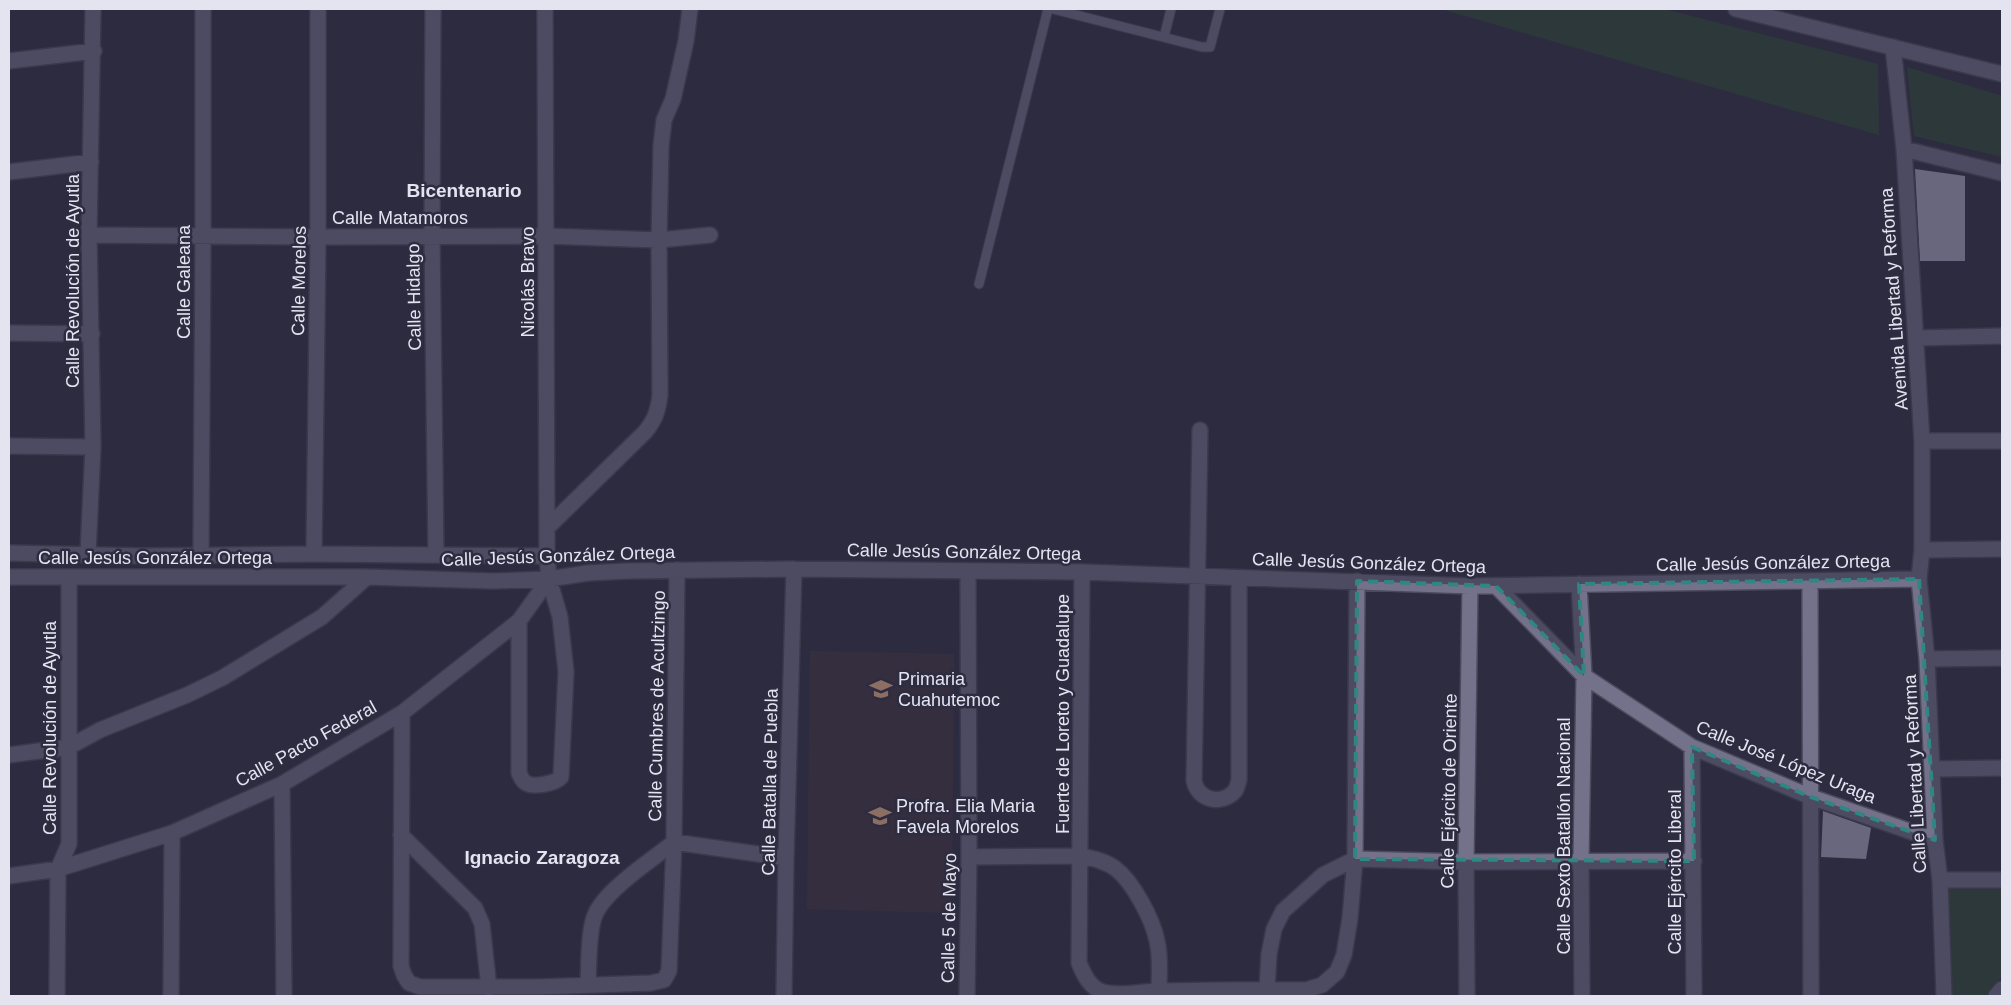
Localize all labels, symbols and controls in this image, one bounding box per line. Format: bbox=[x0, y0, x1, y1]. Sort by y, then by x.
street label: Calle Revolución de Ayutla bbox=[63, 173, 83, 388]
district label: Bicentenario bbox=[406, 180, 522, 201]
street label: Avenida Libertad y Reforma bbox=[1876, 186, 1912, 411]
street label: Calle Matamoros bbox=[332, 208, 468, 228]
street label: Calle Galeana bbox=[174, 224, 194, 339]
street label: Calle Morelos bbox=[288, 226, 310, 336]
street label: Nicolás Bravo bbox=[518, 226, 538, 338]
street label: Calle Hidalgo bbox=[403, 243, 425, 351]
street label: Calle Jesús González Ortega bbox=[847, 540, 1082, 564]
street label: Calle Jesús González Ortega bbox=[441, 542, 676, 570]
street label: Calle Jesús González Ortega bbox=[38, 548, 273, 568]
street label: Calle Jesús González Ortega bbox=[1252, 549, 1487, 577]
street label: Calle Jesús González Ortega bbox=[1656, 551, 1891, 575]
street label: Calle Cumbres de Acultzingo bbox=[645, 590, 669, 822]
street label: Fuerte de Loreto y Guadalupe bbox=[1053, 594, 1073, 834]
street label: Calle Revolución de Ayutla bbox=[40, 620, 60, 835]
place label: Primaria Cuahutemoc bbox=[898, 669, 1000, 710]
street label: Calle Libertad y Reforma bbox=[1900, 673, 1930, 874]
school or university icon: Primaria Cuahutemoc bbox=[868, 676, 894, 702]
street label: Calle Batalla de Puebla bbox=[758, 687, 782, 876]
street label: Calle Ejército de Oriente bbox=[1437, 693, 1461, 889]
street label: Calle Pacto Federal bbox=[232, 697, 380, 791]
street label: Calle Sexto Batallón Nacional bbox=[1554, 717, 1574, 955]
street label: Calle José López Uraga bbox=[1693, 717, 1880, 808]
street label: Calle Ejército Liberal bbox=[1665, 789, 1685, 955]
place label: Profra. Elia Maria Favela Morelos bbox=[896, 796, 1036, 837]
school or university icon: Profra. Elia Maria Favela Morelos bbox=[867, 803, 893, 829]
district label: Ignacio Zaragoza bbox=[464, 847, 620, 868]
street label: Calle 5 de Mayo bbox=[938, 853, 960, 983]

